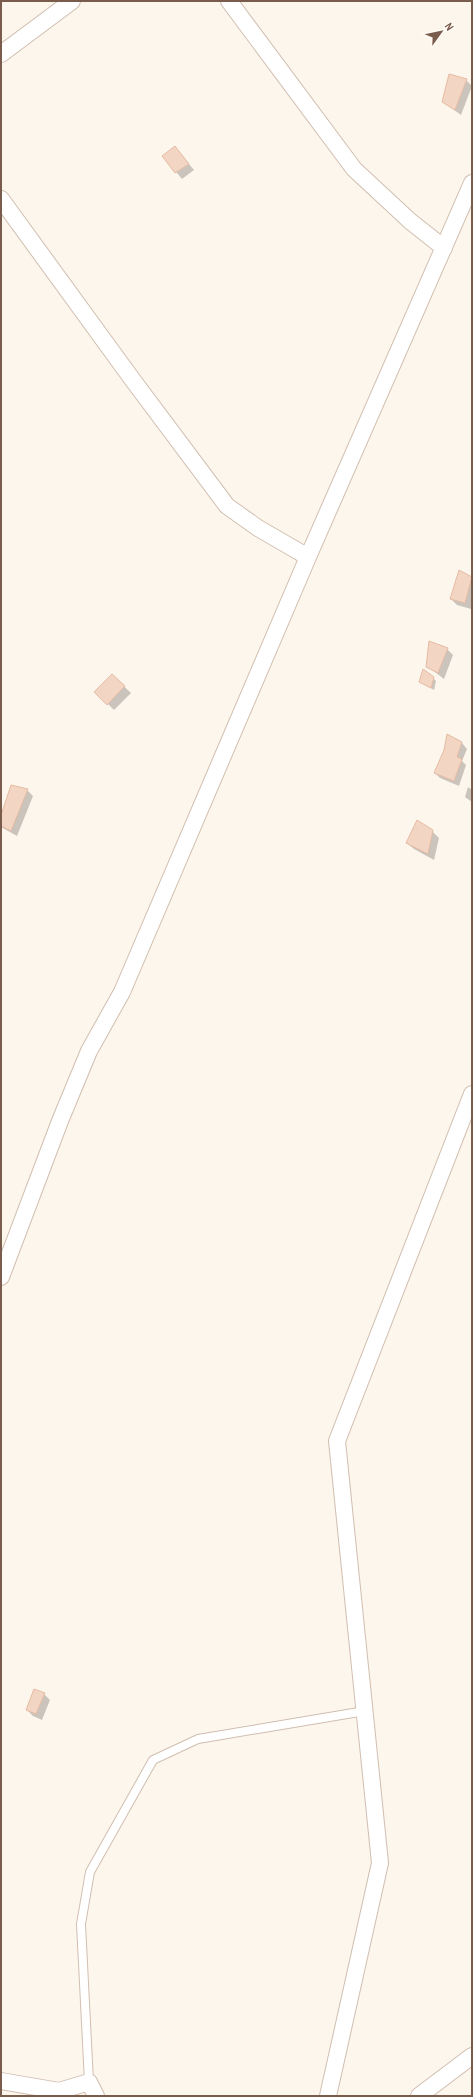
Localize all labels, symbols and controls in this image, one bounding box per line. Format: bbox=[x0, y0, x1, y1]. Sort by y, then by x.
north arrow bbox=[421, 12, 461, 52]
text: N bbox=[442, 20, 457, 33]

